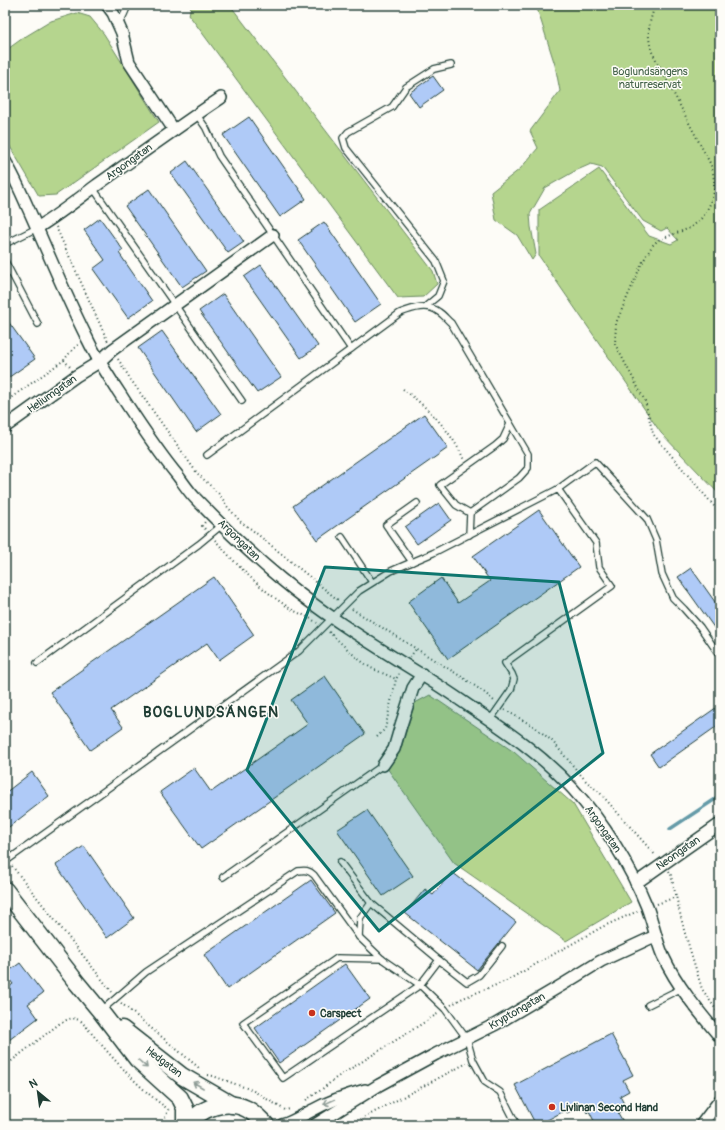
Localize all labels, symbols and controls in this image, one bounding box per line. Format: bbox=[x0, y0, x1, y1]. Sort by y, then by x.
park label: Boglundsängens naturreservat bbox=[612, 65, 688, 91]
street label: Argongatan bbox=[103, 141, 155, 183]
street label: Heliumgatan bbox=[25, 372, 79, 416]
street label: Argongatan bbox=[215, 516, 263, 564]
district label: BOGLUNDSÄNGEN bbox=[143, 703, 279, 722]
street label: Argongatan bbox=[582, 803, 624, 855]
street label: Neongatan bbox=[654, 833, 702, 873]
street label: Kryptongatan bbox=[487, 990, 547, 1032]
place label: Carspect bbox=[320, 1007, 362, 1020]
marker: Carspect bbox=[307, 1008, 317, 1018]
street label: Hedgatan bbox=[143, 1044, 185, 1080]
one-way arrow bbox=[137, 1059, 147, 1068]
north arrow bbox=[18, 1072, 58, 1112]
text: N bbox=[27, 1076, 40, 1091]
one-way arrow bbox=[192, 1081, 204, 1089]
one-way arrow bbox=[323, 1099, 335, 1106]
place label: Livlinan Second Hand bbox=[560, 1101, 658, 1114]
marker: Livlinan Second Hand bbox=[547, 1102, 557, 1112]

